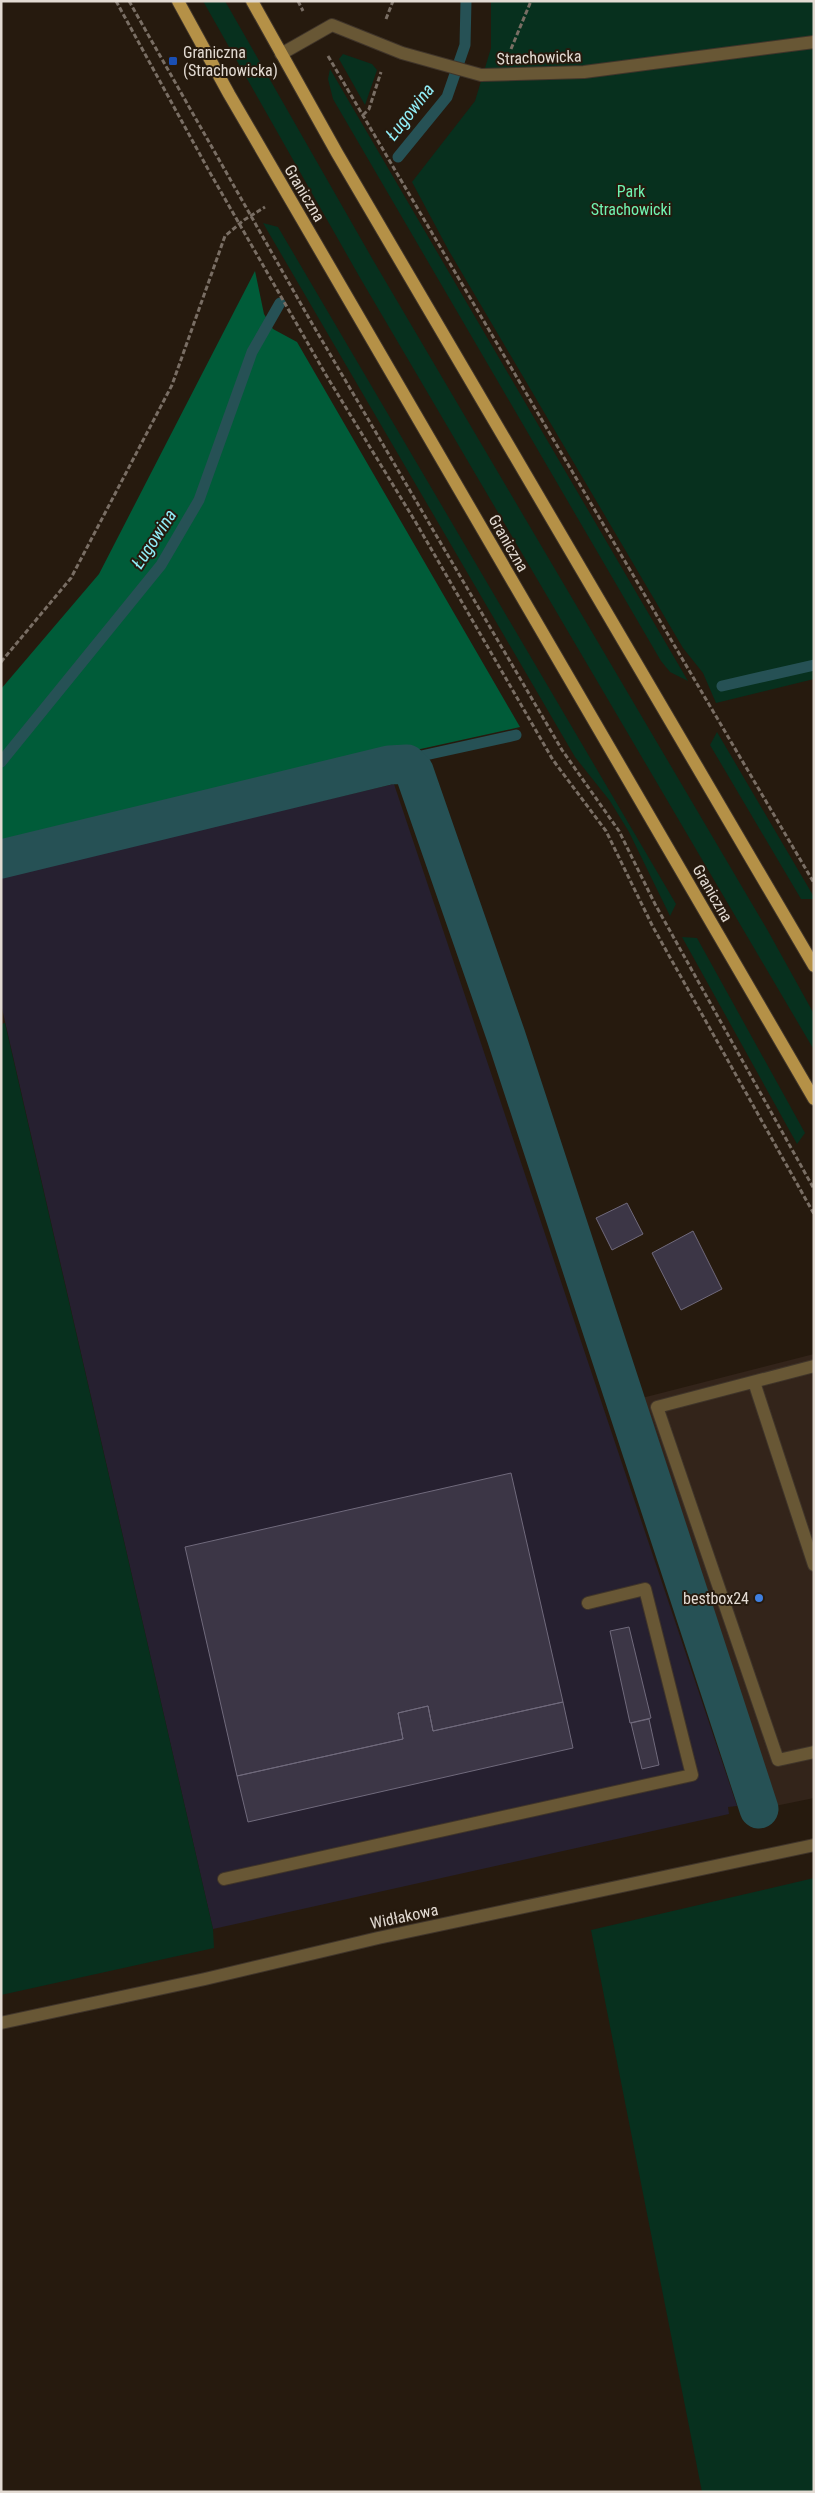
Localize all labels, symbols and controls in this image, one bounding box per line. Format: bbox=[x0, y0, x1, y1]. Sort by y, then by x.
place label: Graniczna (Strachowicka) bbox=[183, 43, 278, 80]
street label: Strachowicka bbox=[496, 47, 582, 68]
marker: Graniczna (Strachowicka) bbox=[167, 55, 179, 67]
water label: Ługowina bbox=[381, 79, 438, 144]
street label: Graniczna bbox=[280, 161, 329, 225]
park label: Park Strachowicki bbox=[591, 182, 671, 219]
water label: Ługowina bbox=[127, 505, 180, 572]
street label: Graniczna bbox=[485, 511, 533, 575]
street label: Graniczna bbox=[689, 861, 737, 925]
place label: bestbox24 bbox=[683, 1589, 749, 1608]
marker: bestbox24 bbox=[753, 1592, 765, 1604]
street label: Widłakowa bbox=[368, 1900, 440, 1933]

